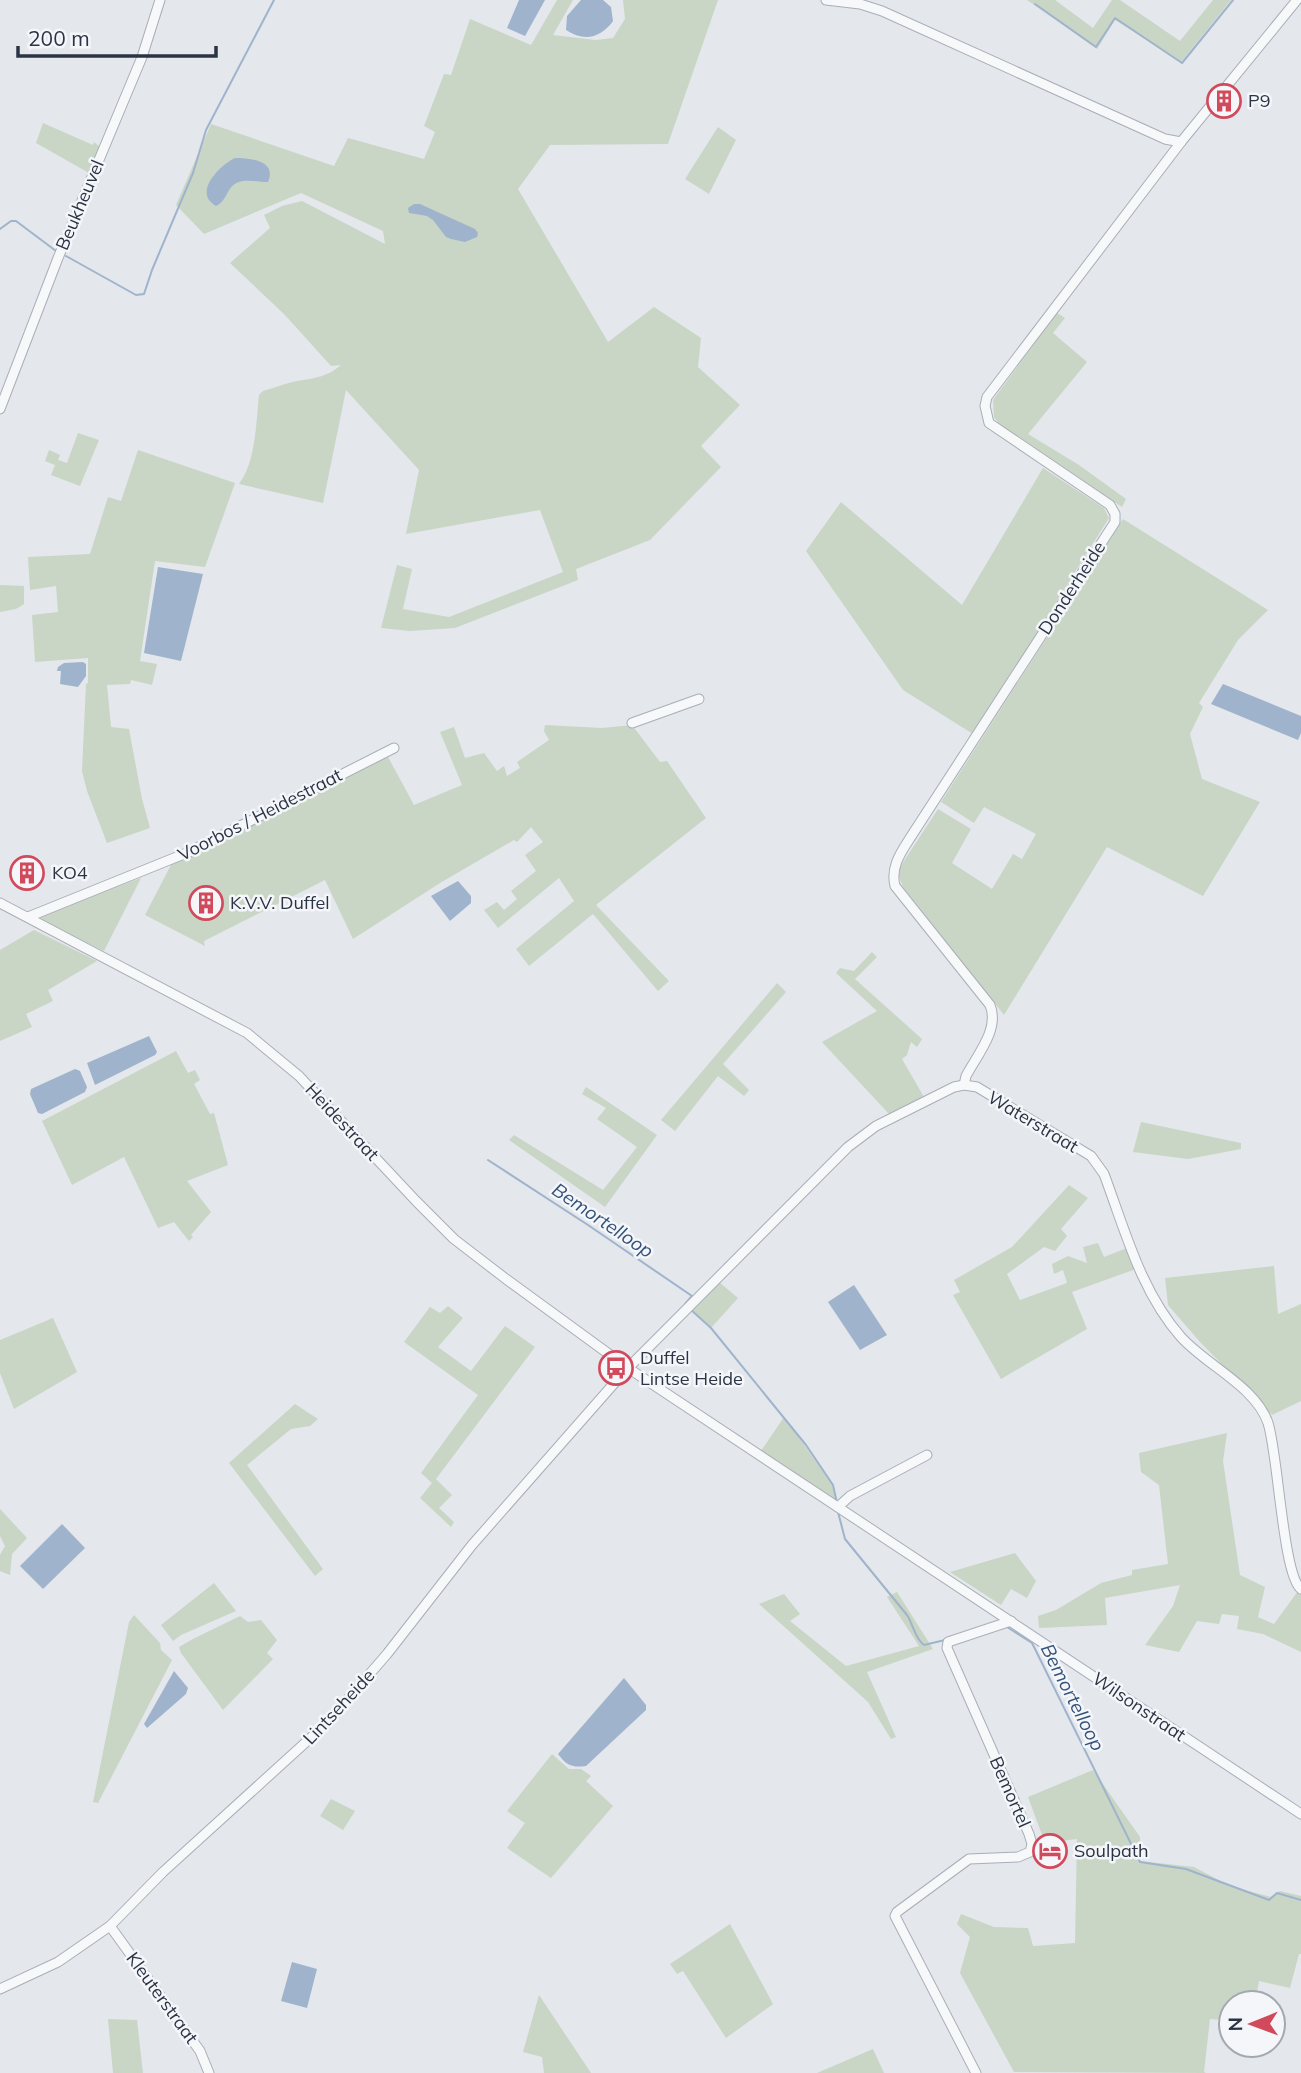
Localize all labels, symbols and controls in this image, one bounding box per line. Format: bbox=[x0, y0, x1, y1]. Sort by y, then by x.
scale bar bbox=[18, 14, 215, 58]
text: 200 m bbox=[28, 25, 90, 51]
building icon: P9 bbox=[1205, 82, 1243, 120]
place label: P9 bbox=[1248, 89, 1271, 112]
street label: Beukheuvel bbox=[50, 156, 109, 253]
street label: Donderheide bbox=[1033, 537, 1110, 639]
street label: Voorbos / Heidestraat bbox=[174, 763, 346, 866]
building icon: KO4 bbox=[8, 854, 46, 892]
place label: KO4 bbox=[52, 861, 88, 884]
building icon: K.V.V. Duffel bbox=[187, 884, 225, 922]
place label: K.V.V. Duffel bbox=[230, 891, 330, 914]
street label: Heidestraat bbox=[301, 1078, 384, 1165]
street label: Waterstraat bbox=[984, 1086, 1083, 1158]
water label: Bemortelloop bbox=[548, 1177, 658, 1263]
place label: Duffel Lintse Heide bbox=[640, 1346, 743, 1390]
bus stop icon: Duffel Lintse Heide bbox=[597, 1349, 635, 1387]
water label: Bemortelloop bbox=[1036, 1639, 1110, 1755]
street label: Lintseheide bbox=[298, 1664, 379, 1749]
street label: Wilsonstraat bbox=[1088, 1667, 1190, 1746]
street label: Bemortel bbox=[985, 1753, 1036, 1831]
hotel icon: Soulpath bbox=[1031, 1832, 1069, 1870]
place label: Soulpath bbox=[1074, 1839, 1149, 1862]
street label: Kleuterstraat bbox=[121, 1947, 203, 2048]
north arrow bbox=[1217, 1989, 1287, 2059]
text: N bbox=[1223, 2017, 1247, 2032]

